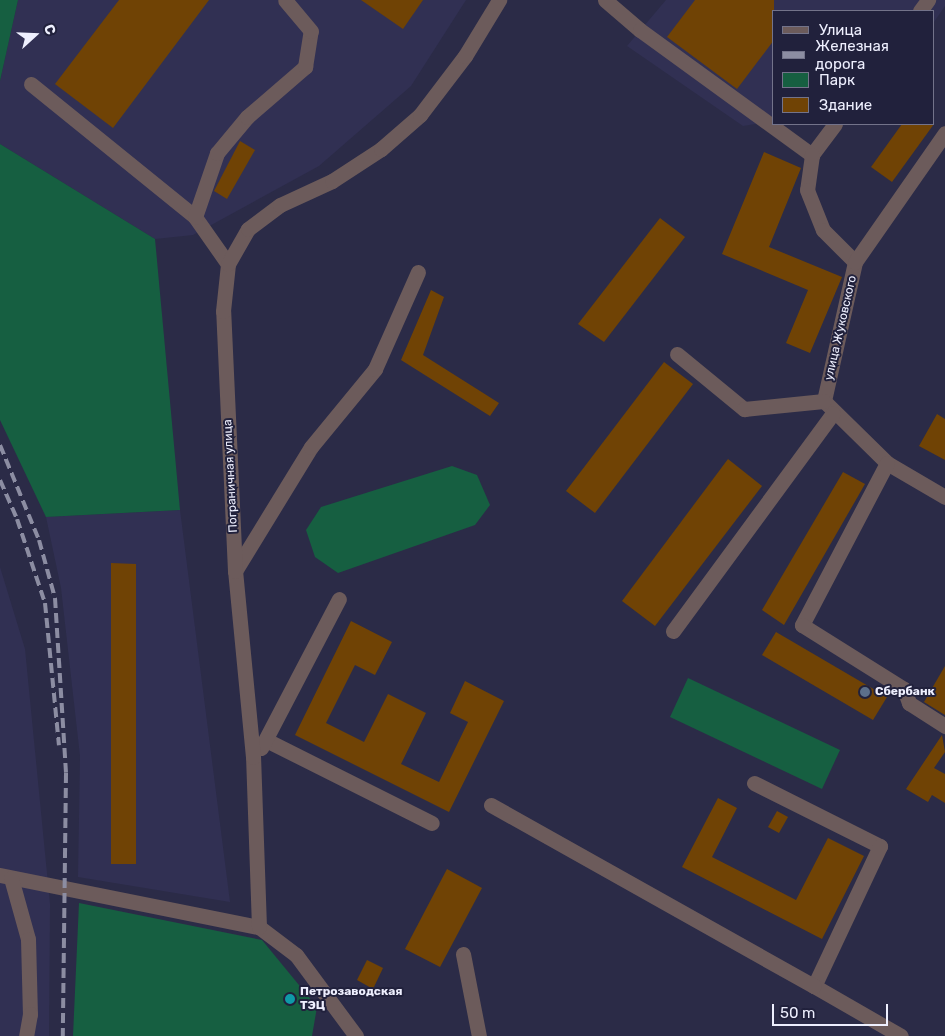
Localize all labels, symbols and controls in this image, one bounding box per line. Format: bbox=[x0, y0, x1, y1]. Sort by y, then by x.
north arrow bbox=[10, 10, 60, 60]
legend bbox=[772, 10, 935, 125]
text: Улица bbox=[819, 21, 862, 39]
text: С bbox=[40, 22, 59, 37]
text: Железная дорога bbox=[815, 37, 889, 73]
text: Парк bbox=[819, 71, 855, 89]
text: Здание bbox=[819, 96, 872, 114]
street label: улица Жуковского bbox=[822, 274, 860, 382]
street label: Пограничная улица bbox=[221, 419, 241, 533]
place label: Сбербанк bbox=[875, 685, 935, 699]
marker: Сбербанк bbox=[859, 686, 871, 698]
place label: Петрозаводская ТЭЦ bbox=[300, 985, 402, 1013]
marker: Петрозаводская ТЭЦ bbox=[284, 993, 296, 1005]
scale bar bbox=[775, 994, 891, 1026]
text: 50 m bbox=[780, 1004, 815, 1022]

